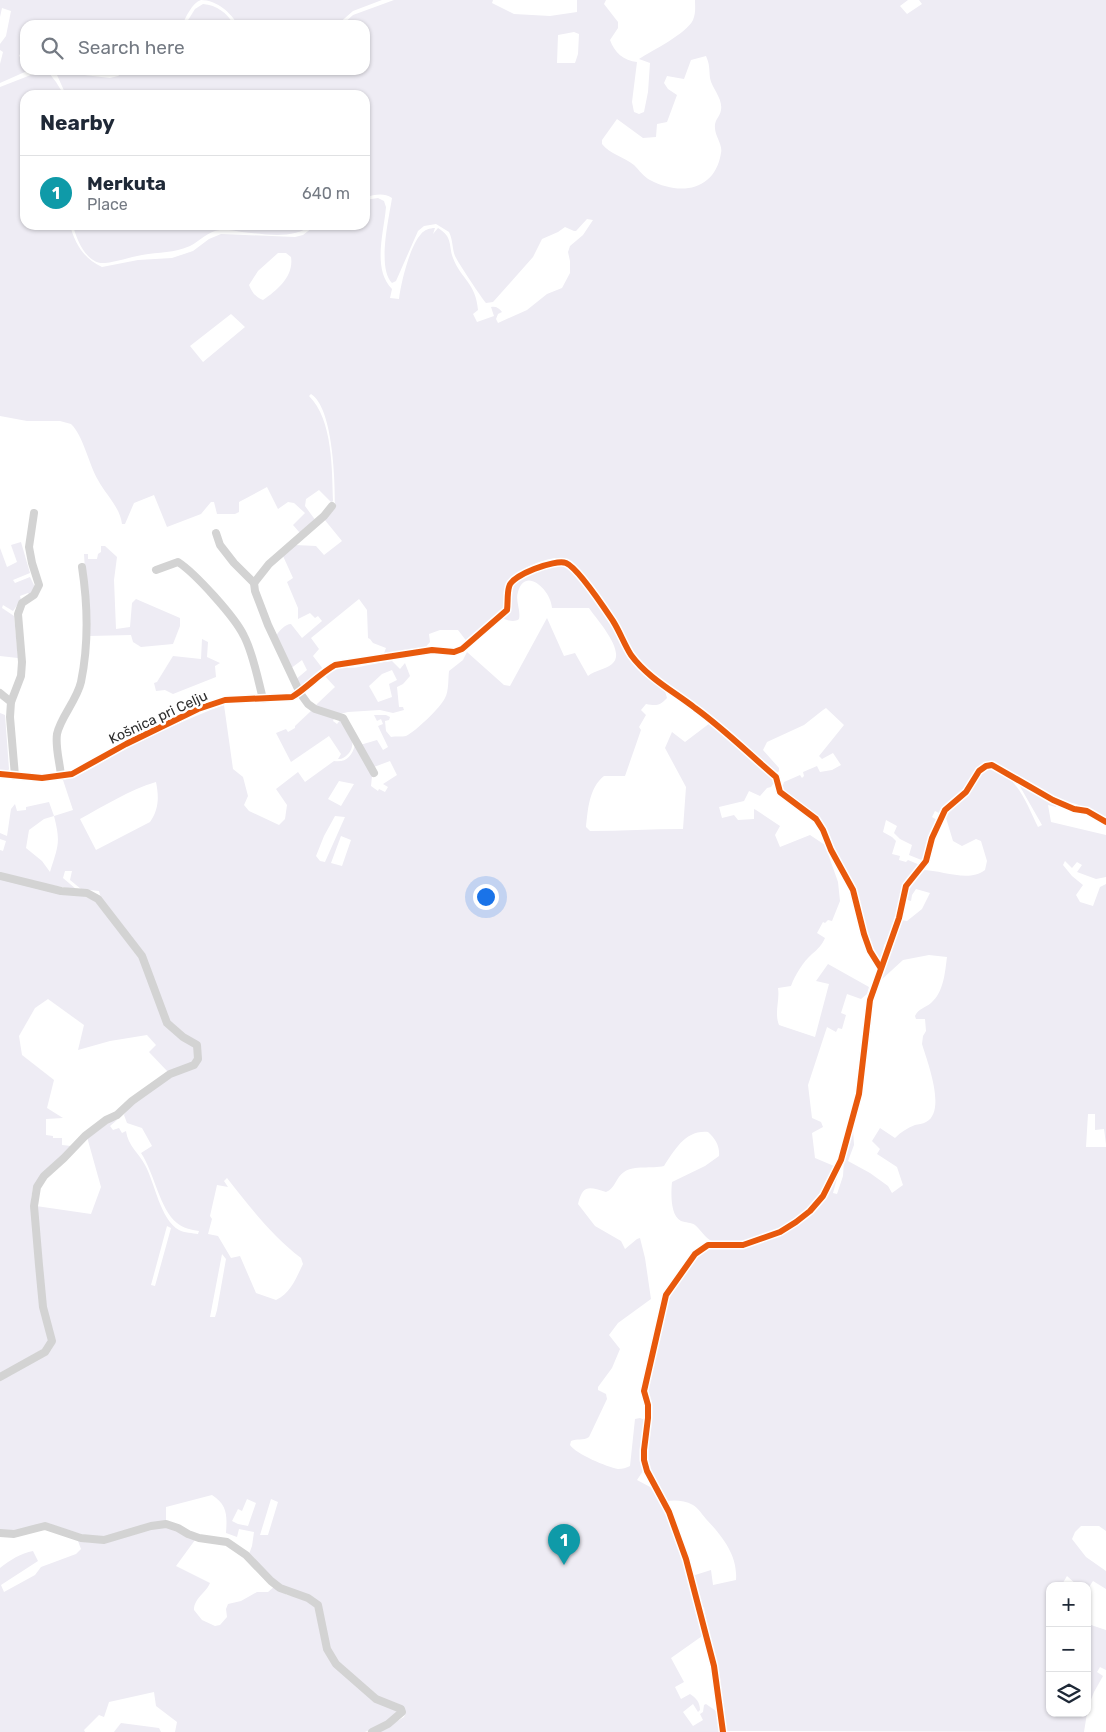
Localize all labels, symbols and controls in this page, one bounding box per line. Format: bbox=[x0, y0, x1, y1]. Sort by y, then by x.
search box bbox=[20, 20, 370, 75]
icon: search bbox=[38, 34, 66, 62]
text: Search here bbox=[78, 36, 185, 59]
text: Nearby bbox=[40, 110, 115, 135]
text: Merkuta bbox=[87, 172, 166, 195]
text: 1 bbox=[52, 184, 60, 203]
text: 640 m bbox=[302, 184, 350, 203]
text: Place bbox=[87, 195, 128, 214]
street label: Košnica pri Celju bbox=[106, 687, 210, 748]
your location bbox=[473, 884, 499, 910]
pin: 1 bbox=[548, 1524, 580, 1565]
map controls bbox=[1046, 1582, 1091, 1717]
button: + bbox=[1046, 1582, 1091, 1627]
button: − bbox=[1046, 1627, 1091, 1672]
button: layers bbox=[1046, 1672, 1091, 1717]

